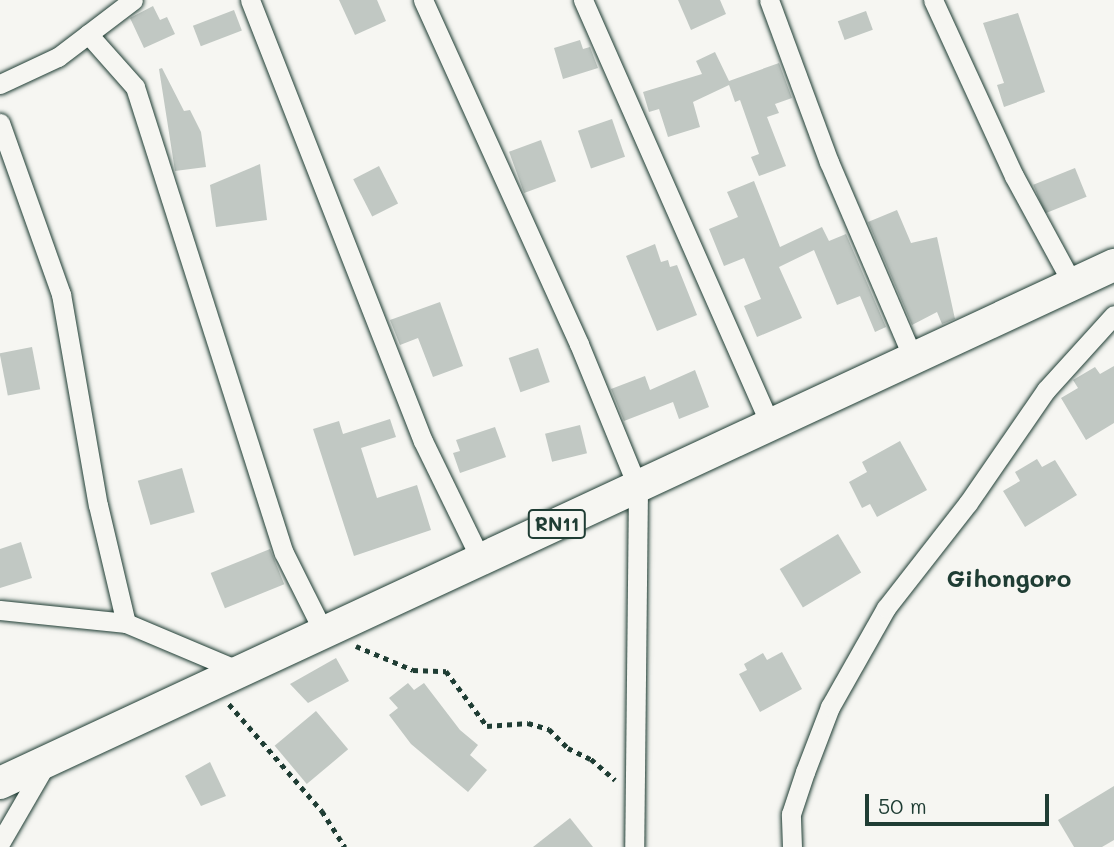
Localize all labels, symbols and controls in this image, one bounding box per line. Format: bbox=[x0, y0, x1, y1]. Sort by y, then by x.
road number: RN11 bbox=[527, 509, 587, 540]
district label: Gihongoro bbox=[947, 564, 1071, 592]
scale bar bbox=[869, 780, 1053, 824]
text: 50 m bbox=[878, 792, 927, 819]

